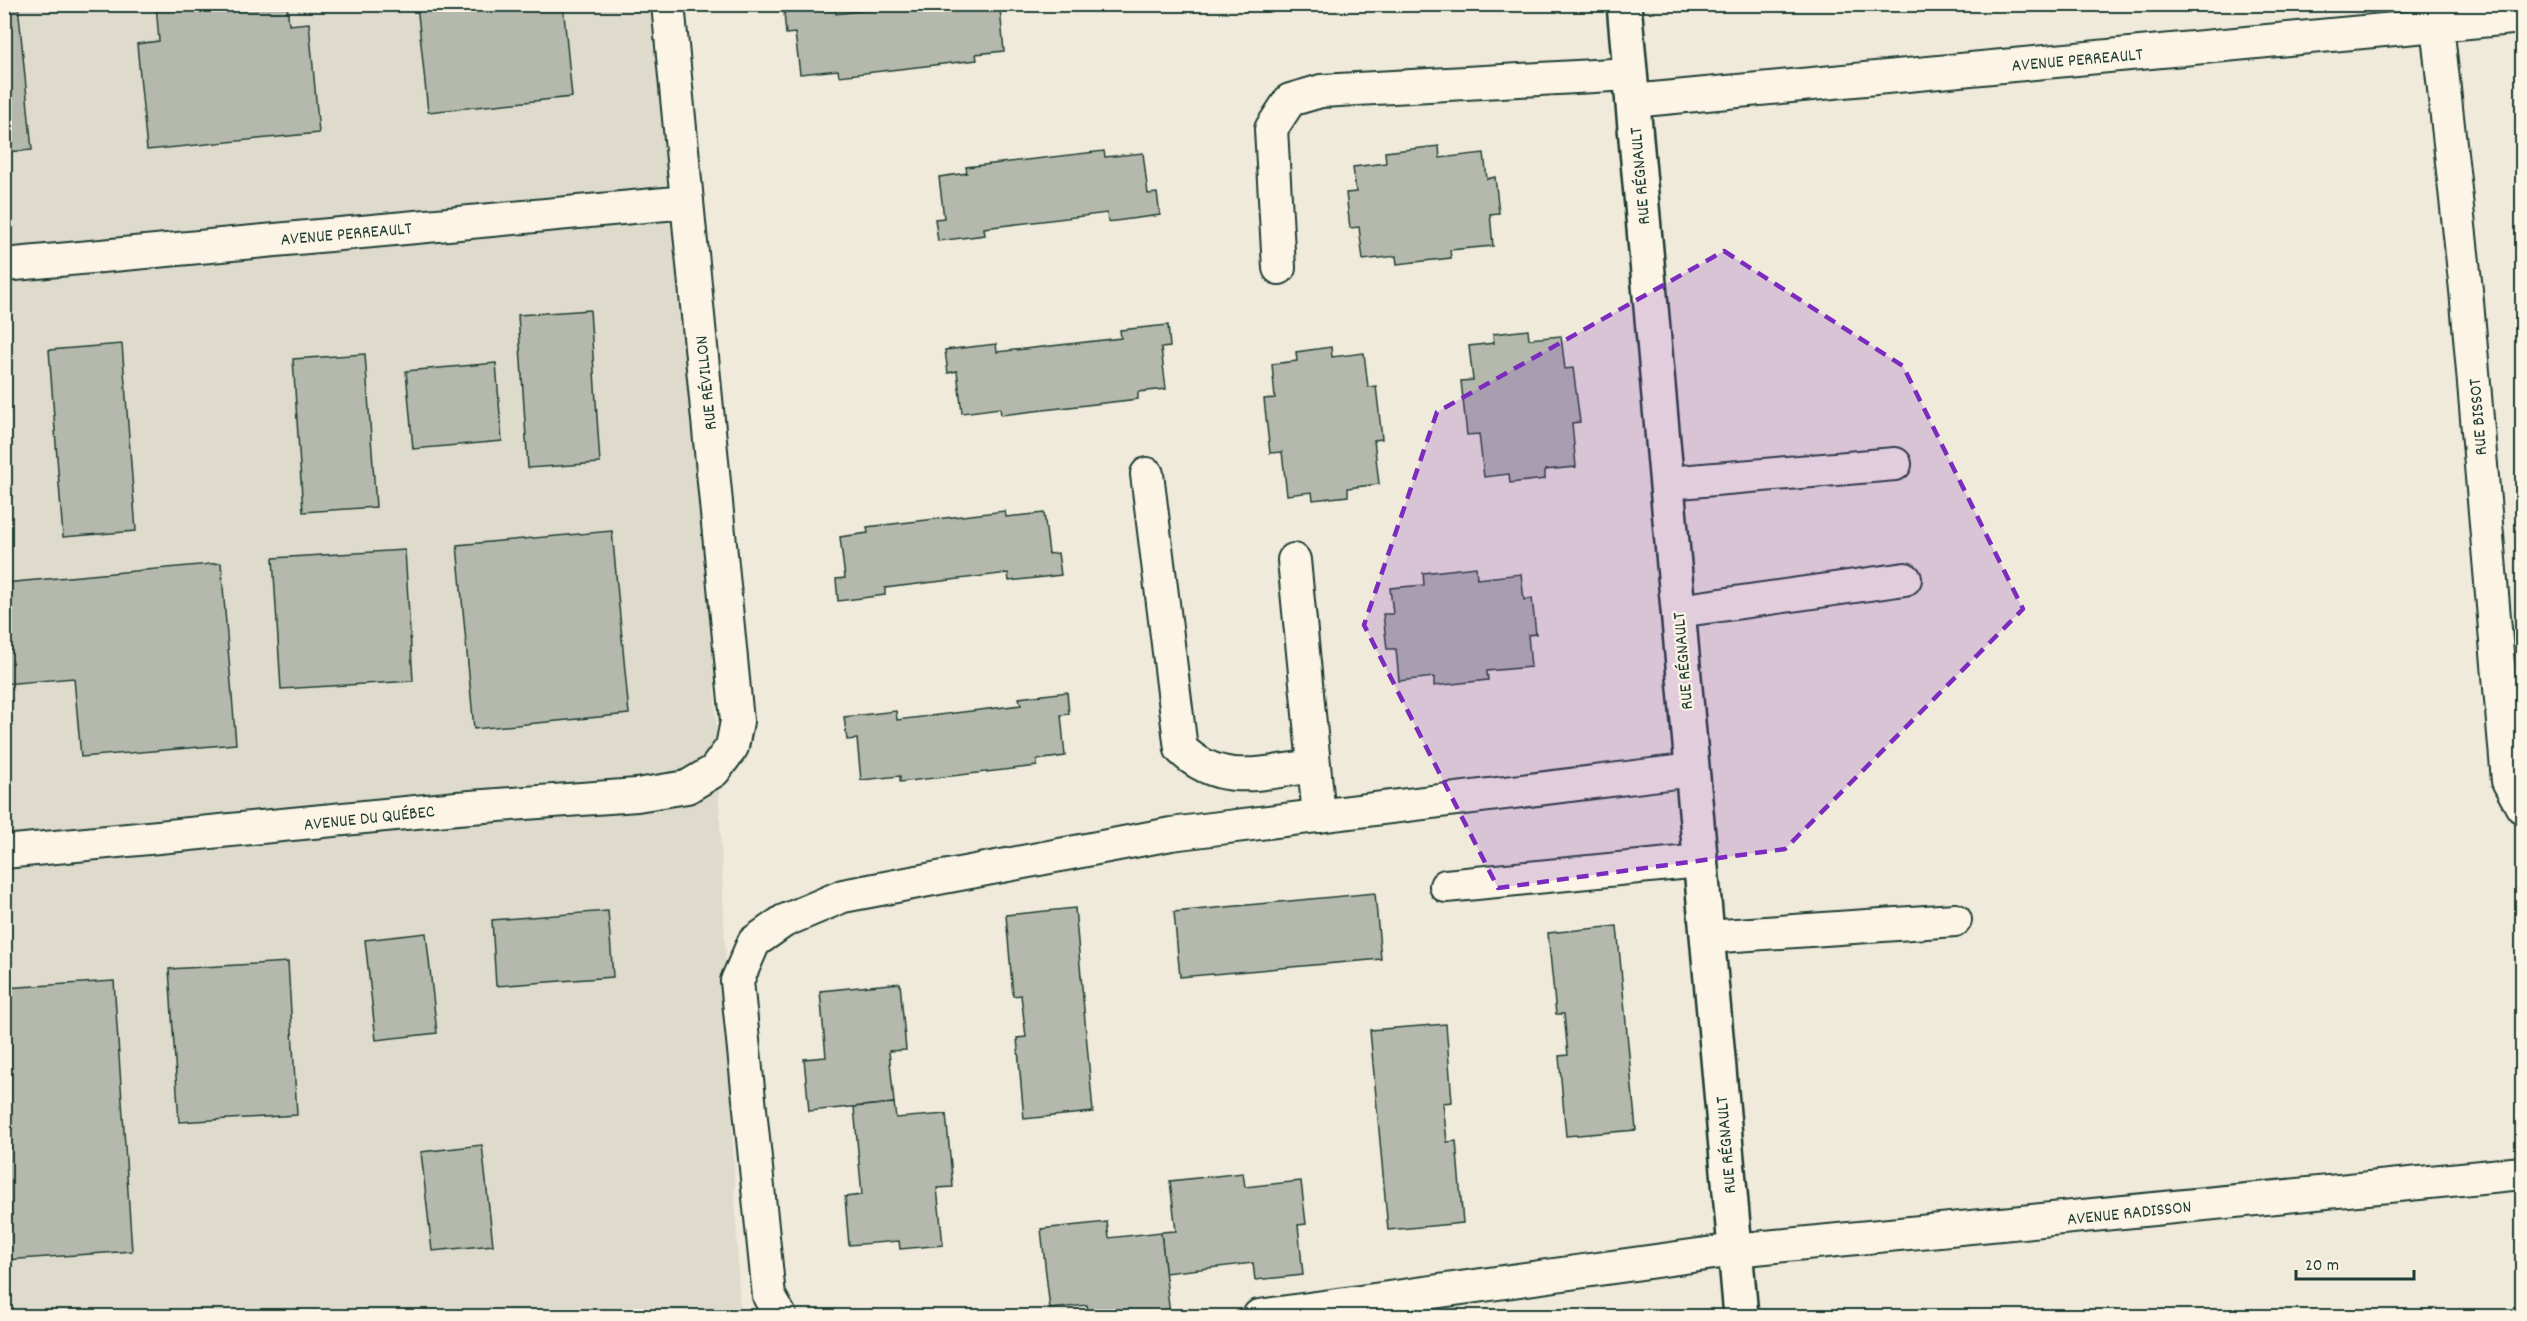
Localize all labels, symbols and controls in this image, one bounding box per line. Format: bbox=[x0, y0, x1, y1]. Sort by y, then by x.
street label: AVENUE PERREAULT bbox=[2011, 43, 2144, 80]
street label: RUE RÉGNAULT bbox=[1625, 126, 1658, 226]
street label: AVENUE PERREAULT bbox=[280, 217, 413, 254]
street label: RUE RÉVILLON bbox=[690, 334, 725, 431]
street label: RUE BISSOT bbox=[2464, 377, 2495, 456]
street label: RUE RÉGNAULT bbox=[1668, 611, 1701, 711]
street label: AVENUE DU QUÉBEC bbox=[303, 800, 436, 839]
street label: RUE RÉGNAULT bbox=[1711, 1095, 1744, 1195]
street label: AVENUE RADISSON bbox=[2066, 1196, 2193, 1233]
scale bar bbox=[2296, 1243, 2414, 1281]
text: 20 m bbox=[2305, 1254, 2339, 1279]

